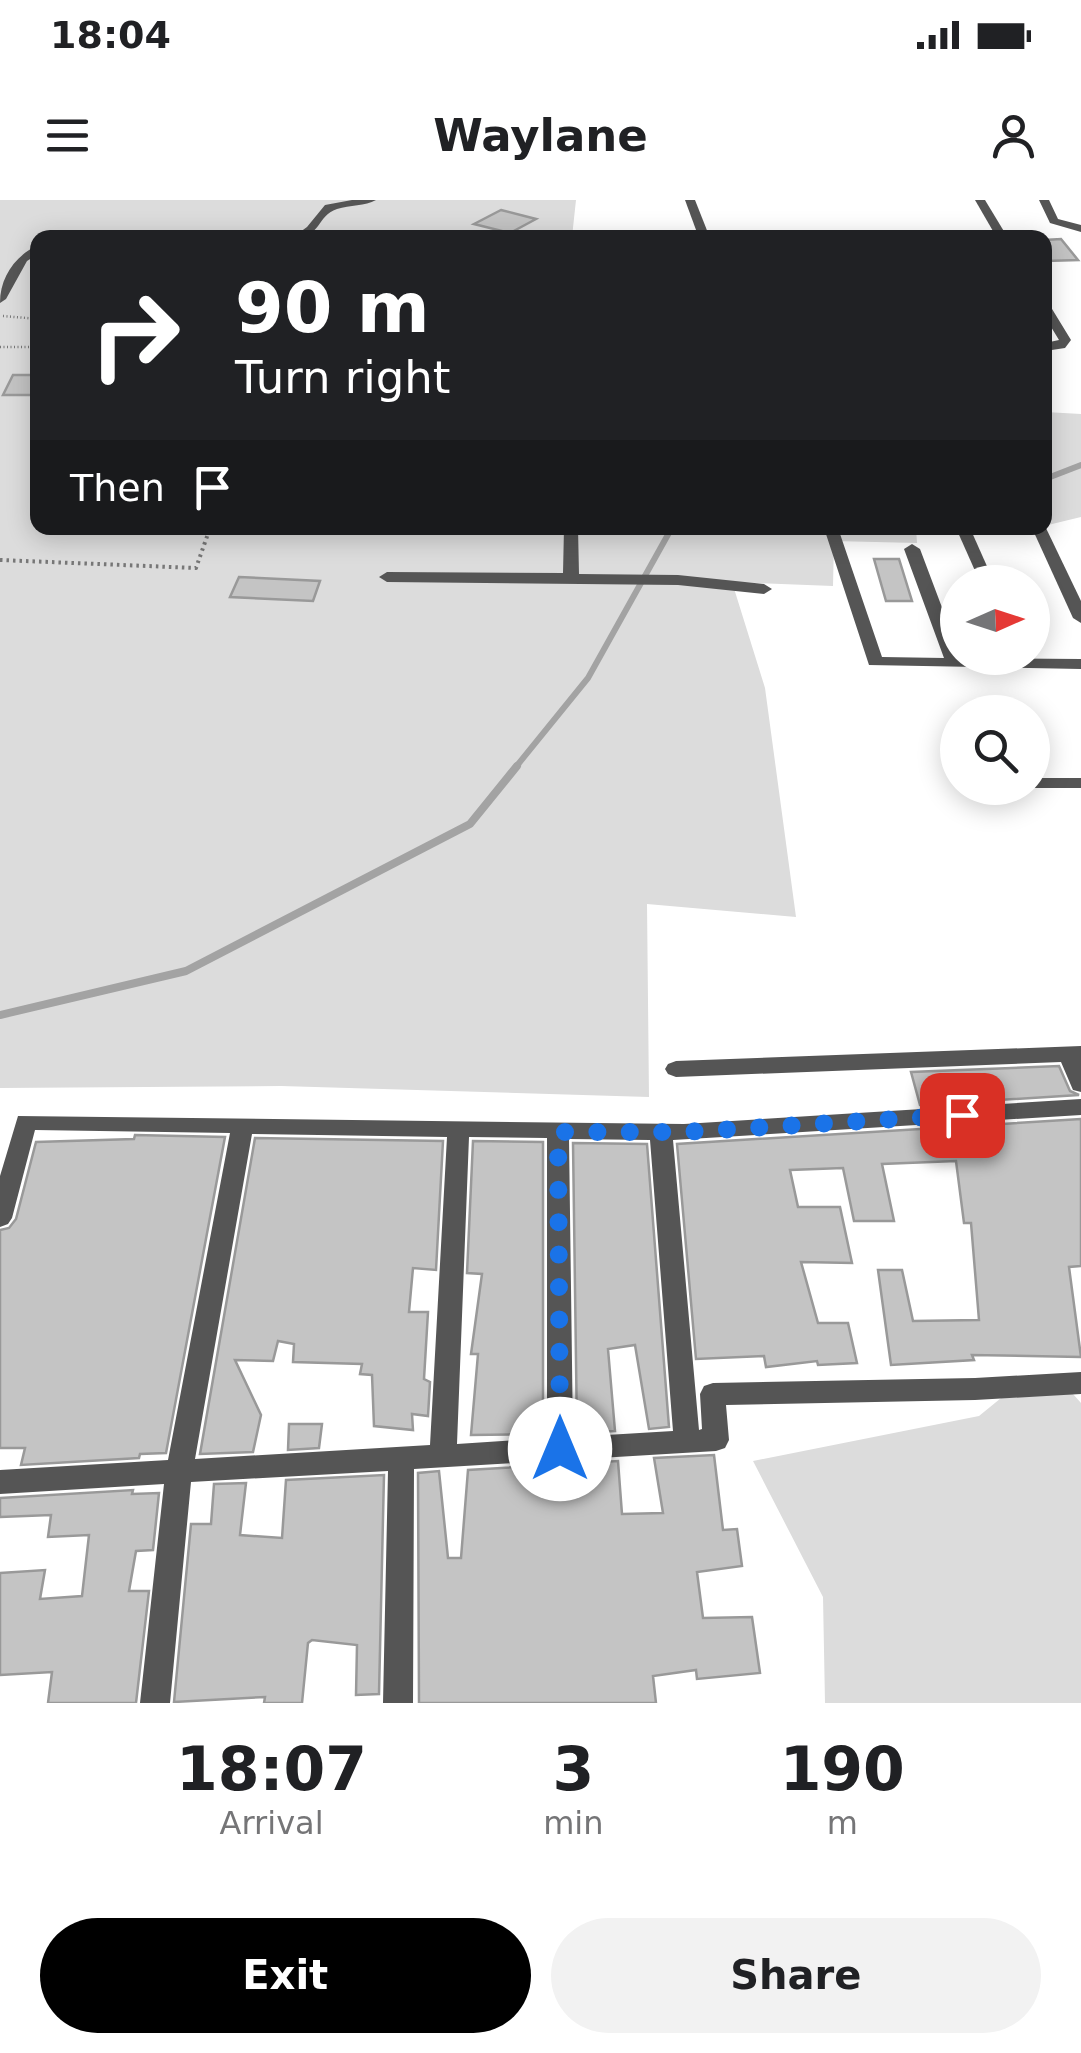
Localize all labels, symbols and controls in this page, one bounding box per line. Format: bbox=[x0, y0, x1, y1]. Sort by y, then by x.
text: 18:04 bbox=[50, 13, 171, 57]
icon: menu bbox=[40, 108, 95, 163]
icon: person bbox=[986, 108, 1041, 163]
text: Waylane bbox=[433, 109, 648, 162]
text: 90 m bbox=[235, 267, 430, 349]
icon: right bbox=[70, 270, 200, 400]
text: Turn right bbox=[235, 351, 450, 404]
icon: arrive bbox=[185, 460, 240, 515]
text: Then bbox=[70, 466, 165, 510]
north arrow bbox=[940, 565, 1050, 675]
map controls bbox=[940, 565, 1050, 805]
button: search bbox=[940, 695, 1050, 805]
pin bbox=[920, 1073, 1005, 1158]
icon: arrive bbox=[935, 1088, 990, 1143]
position arrow bbox=[508, 1397, 612, 1501]
text: 18:07 bbox=[176, 1734, 367, 1804]
text: 3 bbox=[552, 1734, 594, 1804]
text: 190 bbox=[780, 1734, 905, 1804]
text: Arrival bbox=[220, 1804, 324, 1842]
text: min bbox=[543, 1804, 604, 1842]
text: m bbox=[827, 1804, 858, 1842]
button: Exit bbox=[40, 1918, 531, 2033]
button: Share bbox=[551, 1918, 1041, 2033]

